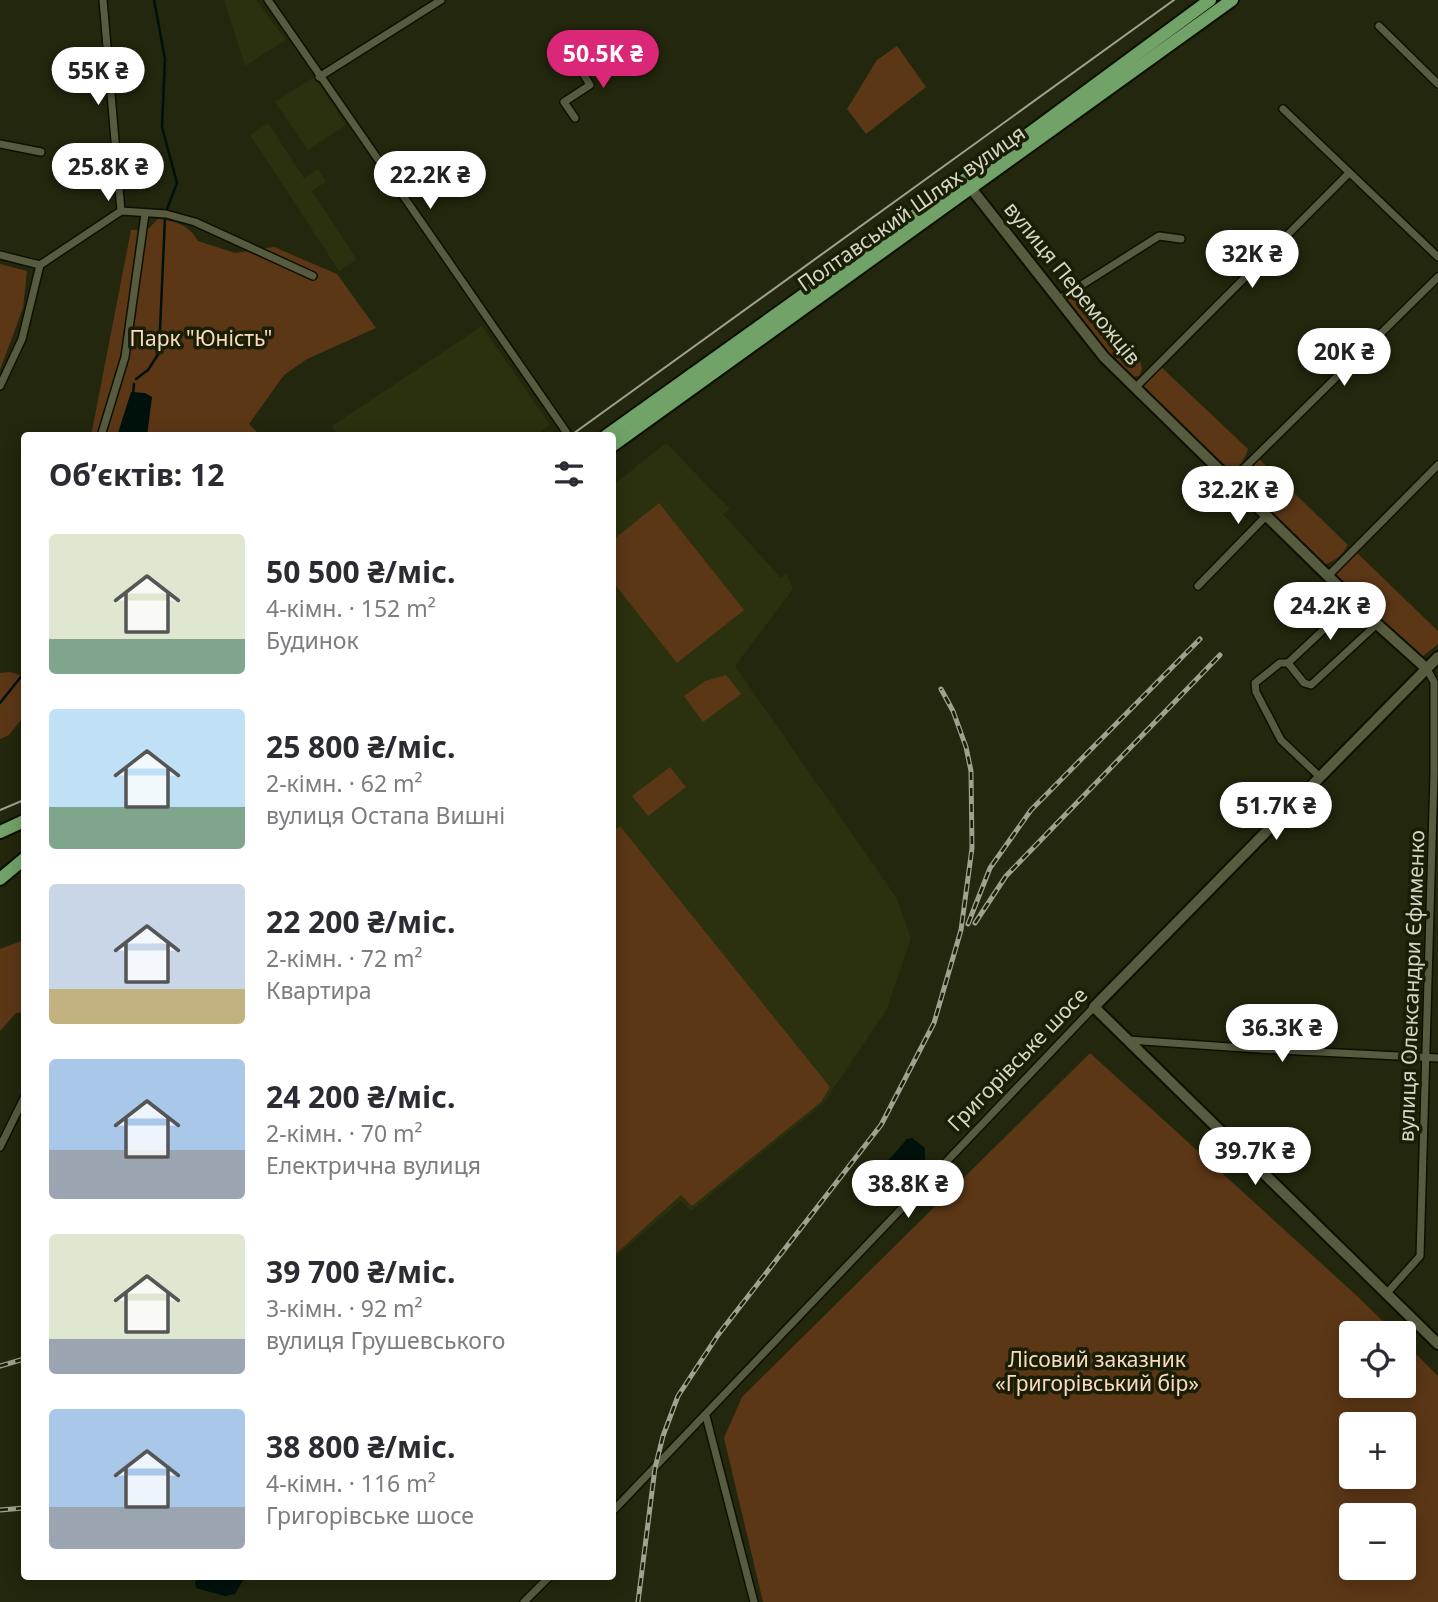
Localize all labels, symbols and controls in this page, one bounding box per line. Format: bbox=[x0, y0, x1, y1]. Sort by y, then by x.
pin: 50.5K ₴ bbox=[538, 31, 668, 90]
text: 50.5K ₴ bbox=[563, 37, 643, 69]
pin: 55K ₴ bbox=[49, 48, 147, 107]
text: 55K ₴ bbox=[68, 54, 128, 86]
street label: Полтавський Шлях вулиця bbox=[792, 119, 1030, 297]
pin: 25.8K ₴ bbox=[43, 144, 173, 203]
text: 25.8K ₴ bbox=[68, 150, 148, 182]
pin: 22.2K ₴ bbox=[365, 152, 495, 211]
text: 22.2K ₴ bbox=[390, 158, 470, 190]
street label: вулиця Переможців bbox=[998, 195, 1148, 371]
pin: 32K ₴ bbox=[1203, 230, 1301, 290]
text: 32K ₴ bbox=[1222, 237, 1282, 269]
park label: Парк "Юність" bbox=[130, 324, 272, 352]
pin: 20K ₴ bbox=[1295, 328, 1393, 388]
text: 20K ₴ bbox=[1314, 335, 1374, 367]
text: Об’єктів: 12 bbox=[49, 454, 224, 495]
icon: filters bbox=[550, 455, 588, 493]
pin: 32.2K ₴ bbox=[1173, 466, 1303, 526]
text: 32.2K ₴ bbox=[1198, 473, 1278, 505]
text: 50 500 ₴/міс. bbox=[266, 551, 456, 592]
icon: home bbox=[105, 562, 189, 646]
pin: 24.2K ₴ bbox=[1265, 582, 1395, 642]
text: 24.2K ₴ bbox=[1290, 589, 1370, 621]
text: 4-кімн. · 152 m² bbox=[266, 592, 436, 624]
text: Будинок bbox=[266, 624, 359, 656]
text: 25 800 ₴/міс. bbox=[266, 726, 456, 767]
icon: home bbox=[105, 737, 189, 821]
text: 2-кімн. · 62 m² bbox=[266, 767, 423, 799]
pin: 51.7K ₴ bbox=[1211, 782, 1341, 842]
text: 51.7K ₴ bbox=[1236, 789, 1316, 821]
text: вулиця Остапа Вишні bbox=[266, 799, 505, 831]
street label: вулиця Олександри Єфименко bbox=[1392, 830, 1430, 1142]
text: 22 200 ₴/міс. bbox=[266, 901, 456, 942]
icon: home bbox=[105, 912, 189, 996]
text: 2-кімн. · 72 m² bbox=[266, 942, 423, 974]
text: Квартира bbox=[266, 974, 372, 1006]
street label: Григорівське шосе bbox=[941, 981, 1093, 1137]
pin: 36.3K ₴ bbox=[1217, 1004, 1347, 1064]
text: 36.3K ₴ bbox=[1242, 1011, 1322, 1043]
text: 24 200 ₴/міс. bbox=[266, 1076, 456, 1117]
icon: home bbox=[105, 1087, 189, 1171]
text: 2-кімн. · 70 m² bbox=[266, 1117, 423, 1149]
pin: 39.7K ₴ bbox=[1190, 1128, 1320, 1187]
text: 39.7K ₴ bbox=[1215, 1134, 1295, 1166]
text: Електрична вулиця bbox=[266, 1149, 481, 1181]
pin: 38.8K ₴ bbox=[843, 1160, 973, 1220]
text: 38.8K ₴ bbox=[868, 1167, 948, 1199]
text: 39 700 ₴/міс. bbox=[266, 1251, 456, 1292]
icon: home bbox=[105, 1262, 189, 1346]
text: 3-кімн. · 92 m² bbox=[266, 1292, 423, 1324]
map controls bbox=[1339, 1321, 1416, 1580]
button: locate bbox=[1339, 1321, 1416, 1398]
text: вулиця Грушевського bbox=[266, 1324, 505, 1356]
park label: Лісовий заказник «Григорівський бір» bbox=[995, 1345, 1199, 1397]
button: + bbox=[1339, 1412, 1416, 1489]
text: 38 800 ₴/міс. bbox=[266, 1426, 456, 1467]
icon: home bbox=[105, 1437, 189, 1521]
text: 4-кімн. · 116 m² bbox=[266, 1467, 436, 1499]
text: Григорівське шосе bbox=[266, 1499, 474, 1531]
button: − bbox=[1339, 1503, 1416, 1580]

